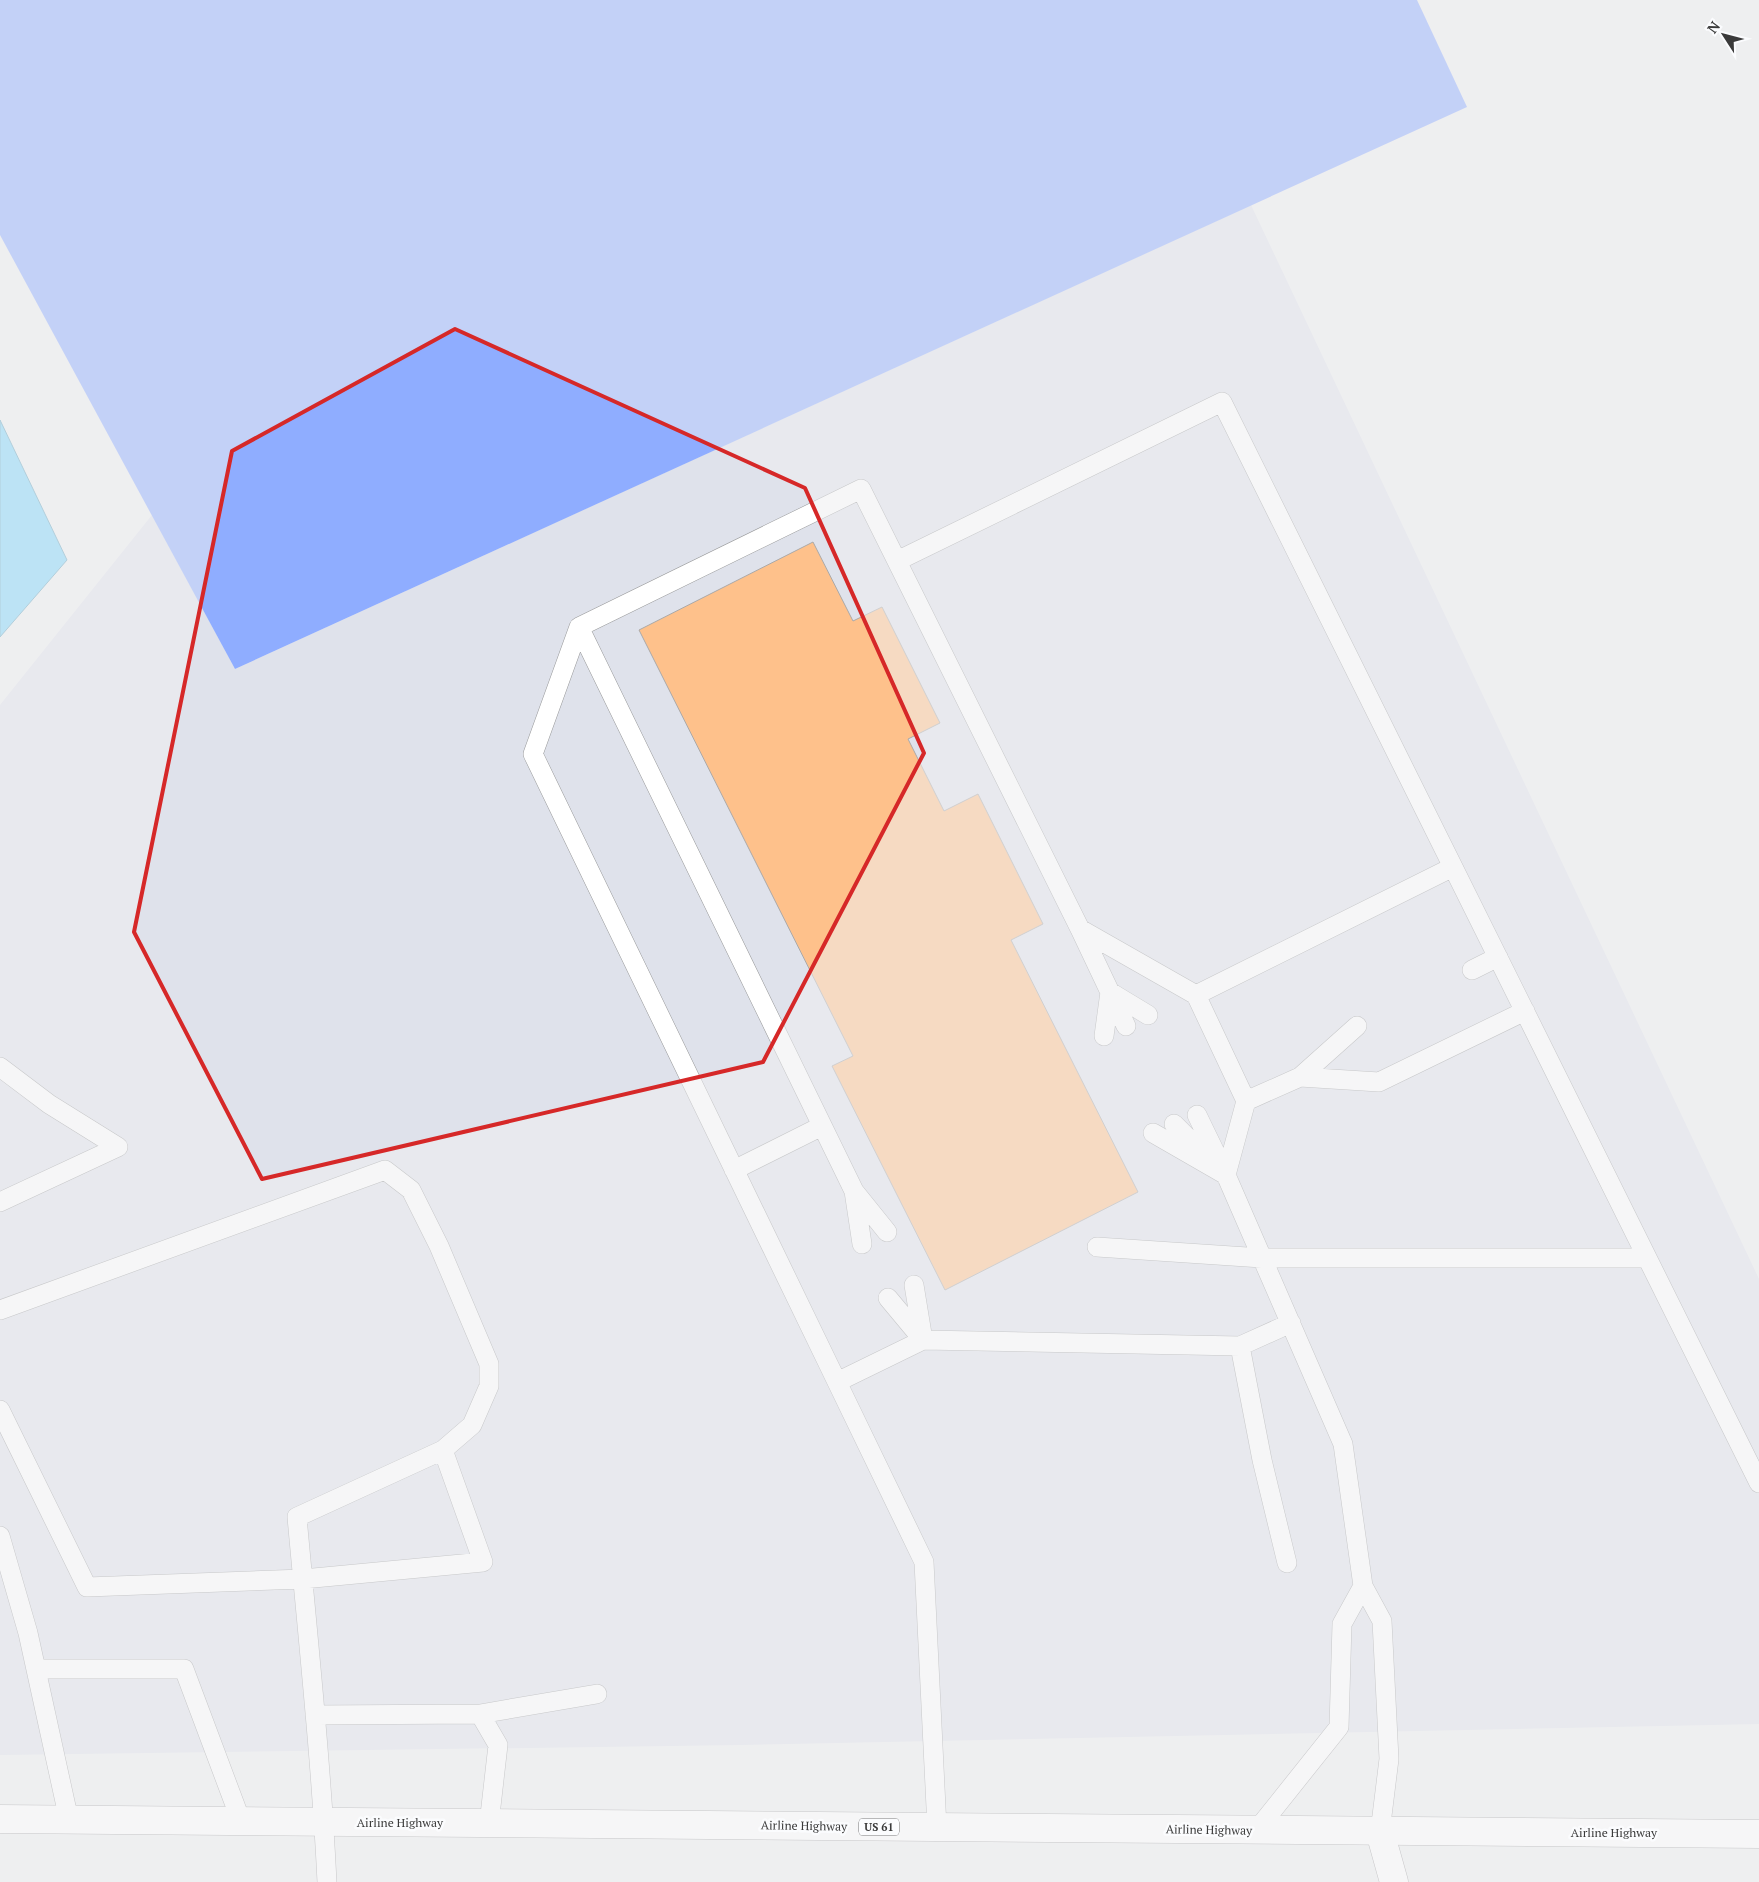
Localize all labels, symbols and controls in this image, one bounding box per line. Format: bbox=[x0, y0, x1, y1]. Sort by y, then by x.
north arrow bbox=[1699, 10, 1749, 60]
text: N bbox=[1702, 17, 1724, 37]
street label: Airline Highway bbox=[357, 1815, 444, 1830]
street label: Airline Highway bbox=[761, 1817, 848, 1834]
road number: US 61 bbox=[859, 1818, 899, 1835]
street label: Airline Highway bbox=[1166, 1821, 1253, 1838]
street label: Airline Highway bbox=[1571, 1825, 1658, 1840]

